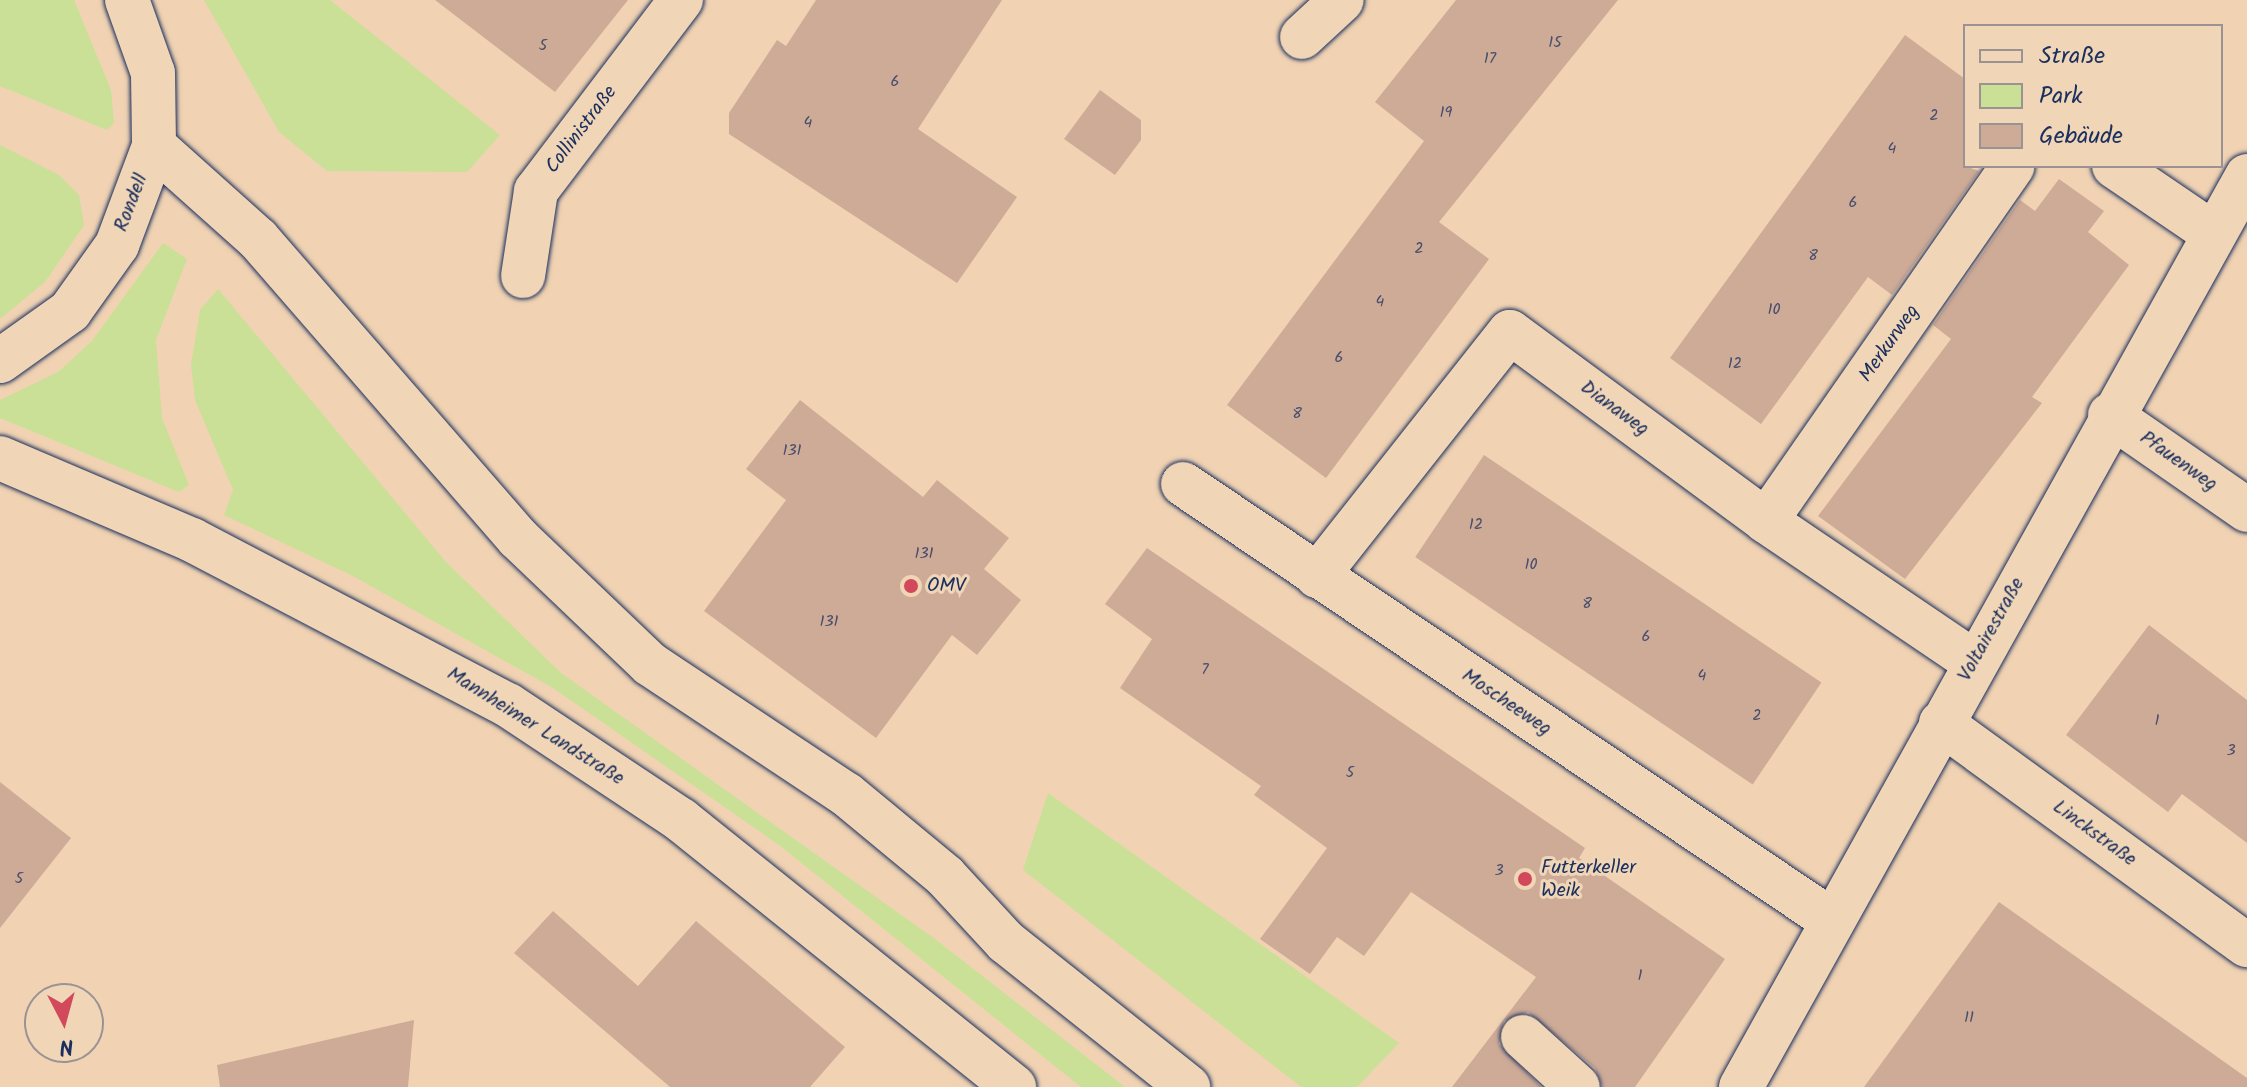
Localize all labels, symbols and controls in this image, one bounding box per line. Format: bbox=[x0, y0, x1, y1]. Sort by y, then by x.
legend bbox=[1963, 24, 2223, 168]
house number: 15 bbox=[1548, 33, 1562, 53]
house number: 5 bbox=[539, 36, 547, 56]
text: Straße bbox=[2039, 37, 2105, 76]
house number: 17 bbox=[1484, 49, 1496, 69]
house number: 6 bbox=[891, 72, 899, 92]
text: Park bbox=[2039, 77, 2083, 116]
street label: Collinistraße bbox=[541, 81, 623, 179]
house number: 19 bbox=[1440, 103, 1452, 123]
house number: 2 bbox=[1929, 106, 1939, 126]
house number: 4 bbox=[804, 113, 812, 133]
text: Gebäude bbox=[2039, 117, 2123, 156]
house number: 4 bbox=[1888, 139, 1896, 159]
street label: Rondell bbox=[110, 171, 154, 235]
house number: 6 bbox=[1849, 193, 1857, 213]
house number: 2 bbox=[1414, 239, 1424, 259]
house number: 8 bbox=[1808, 246, 1818, 266]
house number: 4 bbox=[1376, 292, 1384, 312]
house number: 10 bbox=[1767, 300, 1781, 320]
street label: Merkurweg bbox=[1855, 301, 1925, 387]
house number: 6 bbox=[1335, 348, 1343, 368]
house number: 12 bbox=[1728, 354, 1742, 374]
street label: Dianaweg bbox=[1575, 376, 1653, 442]
house number: 8 bbox=[1292, 404, 1302, 424]
street label: Pfauenweg bbox=[2135, 427, 2221, 497]
house number: 131 bbox=[782, 441, 802, 461]
house number: 12 bbox=[1469, 515, 1483, 535]
house number: 131 bbox=[914, 544, 934, 564]
house number: 10 bbox=[1524, 555, 1538, 575]
place label: OMV bbox=[927, 574, 966, 598]
street label: Voltairestraße bbox=[1954, 574, 2030, 686]
marker: OMV bbox=[902, 577, 920, 595]
house number: 8 bbox=[1582, 594, 1592, 614]
house number: 131 bbox=[819, 612, 839, 632]
house number: 6 bbox=[1642, 627, 1650, 647]
house number: 7 bbox=[1201, 660, 1209, 680]
street label: Mannheimer Landstraße bbox=[442, 663, 628, 791]
street label: Moscheeweg bbox=[1457, 664, 1555, 742]
house number: 4 bbox=[1698, 666, 1706, 686]
house number: 2 bbox=[1752, 706, 1762, 726]
house number: 1 bbox=[2154, 711, 2160, 731]
house number: 3 bbox=[2226, 741, 2236, 761]
house number: 5 bbox=[1346, 763, 1354, 783]
street label: Linckstraße bbox=[2047, 796, 2141, 872]
place label: Futterkeller Weik bbox=[1541, 856, 1636, 903]
house number: 3 bbox=[1494, 861, 1504, 881]
house number: 5 bbox=[15, 869, 23, 889]
marker: Futterkeller Weik bbox=[1516, 870, 1534, 888]
house number: 1 bbox=[1637, 966, 1643, 986]
north arrow bbox=[24, 983, 104, 1063]
house number: 11 bbox=[1964, 1008, 1974, 1028]
text: N bbox=[58, 1027, 75, 1064]

